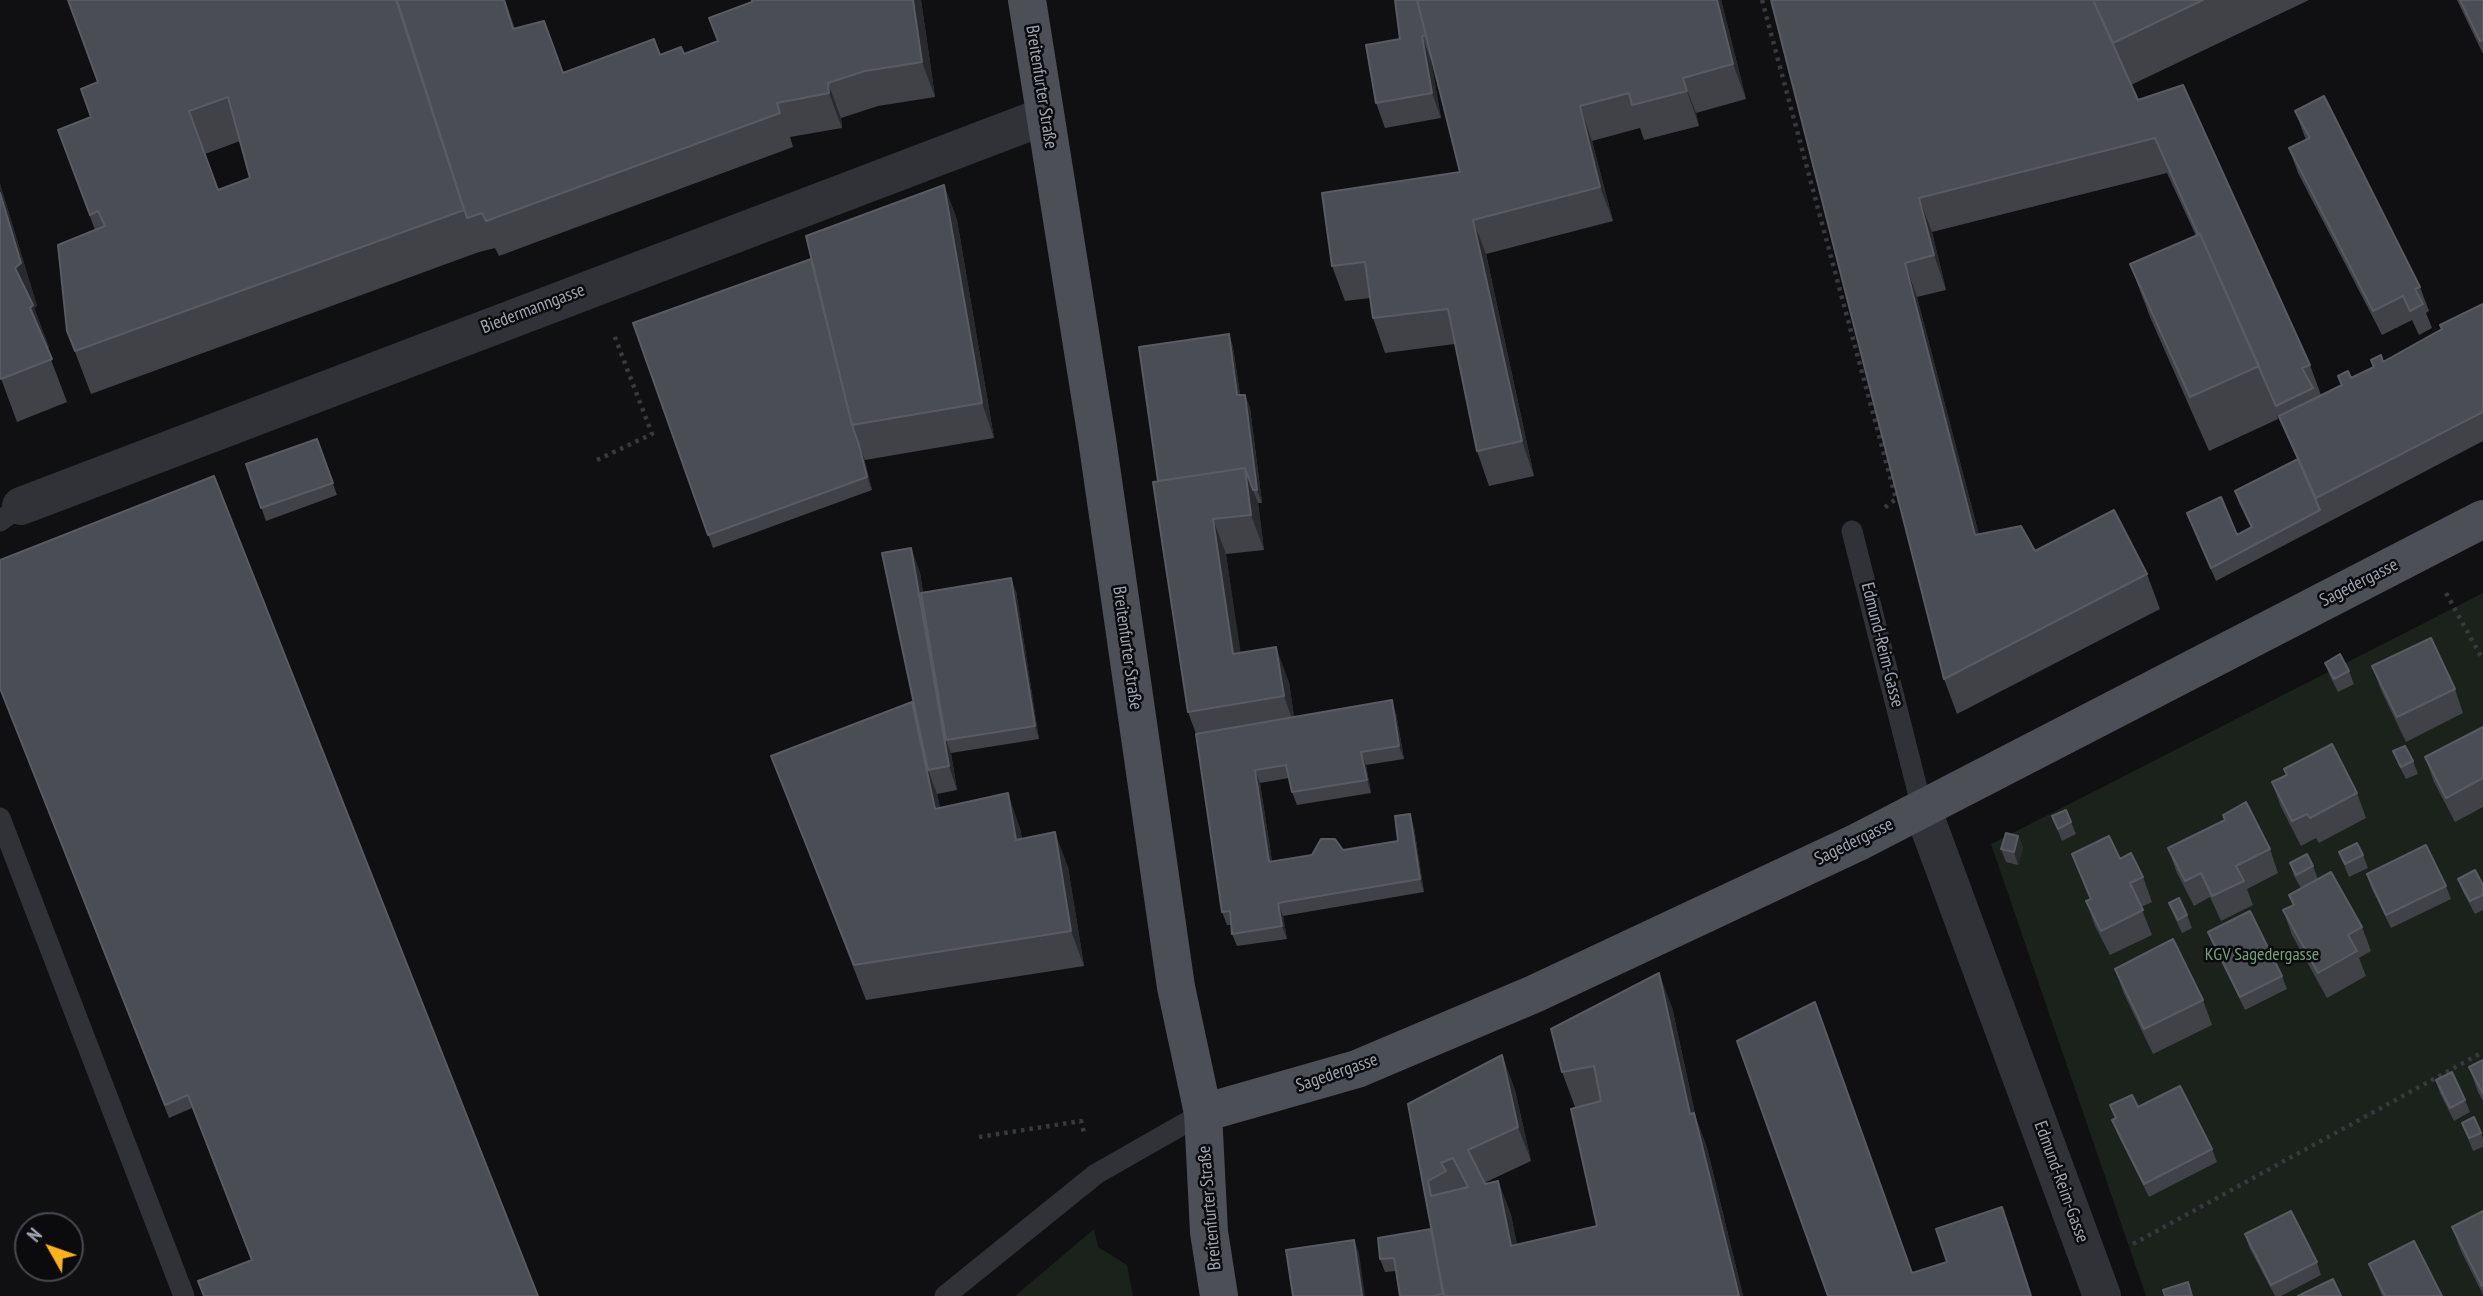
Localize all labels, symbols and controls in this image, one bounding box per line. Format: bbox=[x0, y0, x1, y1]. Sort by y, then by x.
street label: Breitenfurter Straße bbox=[1021, 24, 1061, 150]
street label: Biedermanngasse bbox=[478, 279, 588, 339]
street label: Sagedergasse bbox=[2316, 554, 2402, 612]
street label: Edmund-Reim-Gasse bbox=[1856, 580, 1908, 710]
street label: Breitenfurter Straße bbox=[1108, 585, 1146, 711]
street label: Sagedergasse bbox=[1811, 814, 1897, 870]
park label: KGV Sagedergasse bbox=[2205, 944, 2319, 966]
street label: Sagedergasse bbox=[1293, 1049, 1381, 1097]
street label: Edmund-Reim-Gasse bbox=[2029, 1118, 2093, 1246]
street label: Breitenfurter Straße bbox=[1194, 1145, 1226, 1271]
north arrow bbox=[14, 1212, 84, 1282]
text: N bbox=[22, 1223, 47, 1246]

